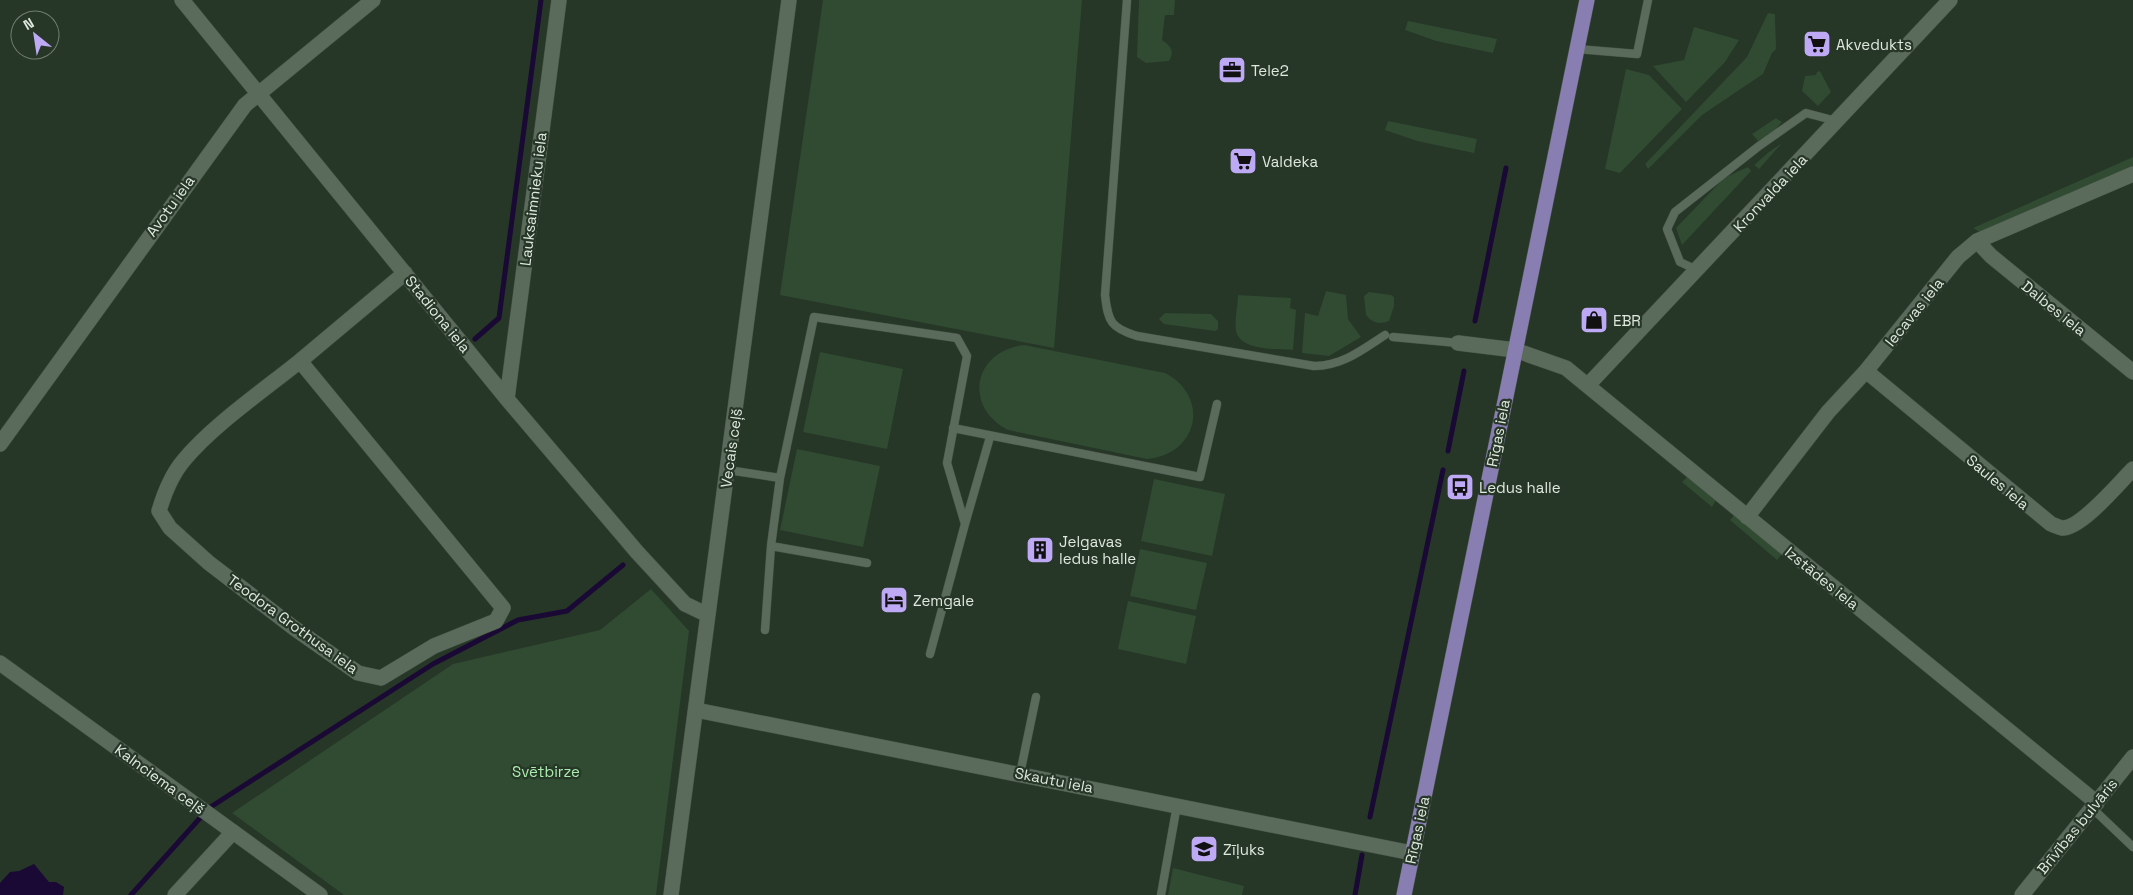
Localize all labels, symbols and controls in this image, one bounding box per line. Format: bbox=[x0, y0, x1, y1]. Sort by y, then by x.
north arrow bbox=[10, 10, 60, 60]
text: N bbox=[20, 14, 37, 34]
supermarket icon: Akvedukts bbox=[1802, 29, 1832, 59]
place label: Akvedukts bbox=[1836, 35, 1912, 54]
office icon: Tele2 bbox=[1217, 55, 1247, 85]
place label: Tele2 bbox=[1251, 61, 1289, 80]
street label: Lauksaimnieku iela bbox=[515, 131, 551, 267]
supermarket icon: Valdeka bbox=[1228, 146, 1258, 176]
street label: Kronvalda iela bbox=[1729, 150, 1811, 236]
place label: Valdeka bbox=[1262, 152, 1318, 171]
street label: Avotu iela bbox=[142, 172, 199, 240]
street label: Stadiona iela bbox=[401, 272, 475, 357]
street label: Iecavas iela bbox=[1881, 274, 1948, 350]
street label: Dalbes iela bbox=[2018, 276, 2090, 340]
shop icon: EBR bbox=[1579, 305, 1609, 335]
place label: EBR bbox=[1613, 311, 1641, 330]
street label: Rīgas iela bbox=[1482, 397, 1514, 468]
street label: Vecais ceļš bbox=[716, 407, 746, 489]
street label: Saules iela bbox=[1963, 450, 2033, 514]
bus stop icon: Ledus halle bbox=[1445, 472, 1475, 502]
place label: Ledus halle bbox=[1479, 478, 1561, 497]
place label: Jelgavas ledus halle bbox=[1059, 532, 1136, 568]
building icon: Jelgavas ledus halle bbox=[1025, 535, 1055, 565]
street label: Izstādes iela bbox=[1781, 542, 1863, 614]
street label: Teodora Grothusa iela bbox=[224, 570, 362, 678]
hotel icon: Zemgale bbox=[879, 585, 909, 615]
place label: Zemgale bbox=[913, 591, 974, 610]
street label: Kalnciema ceļš bbox=[111, 740, 209, 818]
park label: Svētbirze bbox=[512, 762, 580, 781]
street label: Skautu iela bbox=[1013, 763, 1095, 797]
street label: Brīvības bulvāris bbox=[2033, 774, 2121, 878]
street label: Rīgas iela bbox=[1401, 794, 1433, 865]
school or university icon: Zīļuks bbox=[1189, 834, 1219, 864]
place label: Zīļuks bbox=[1223, 840, 1265, 859]

